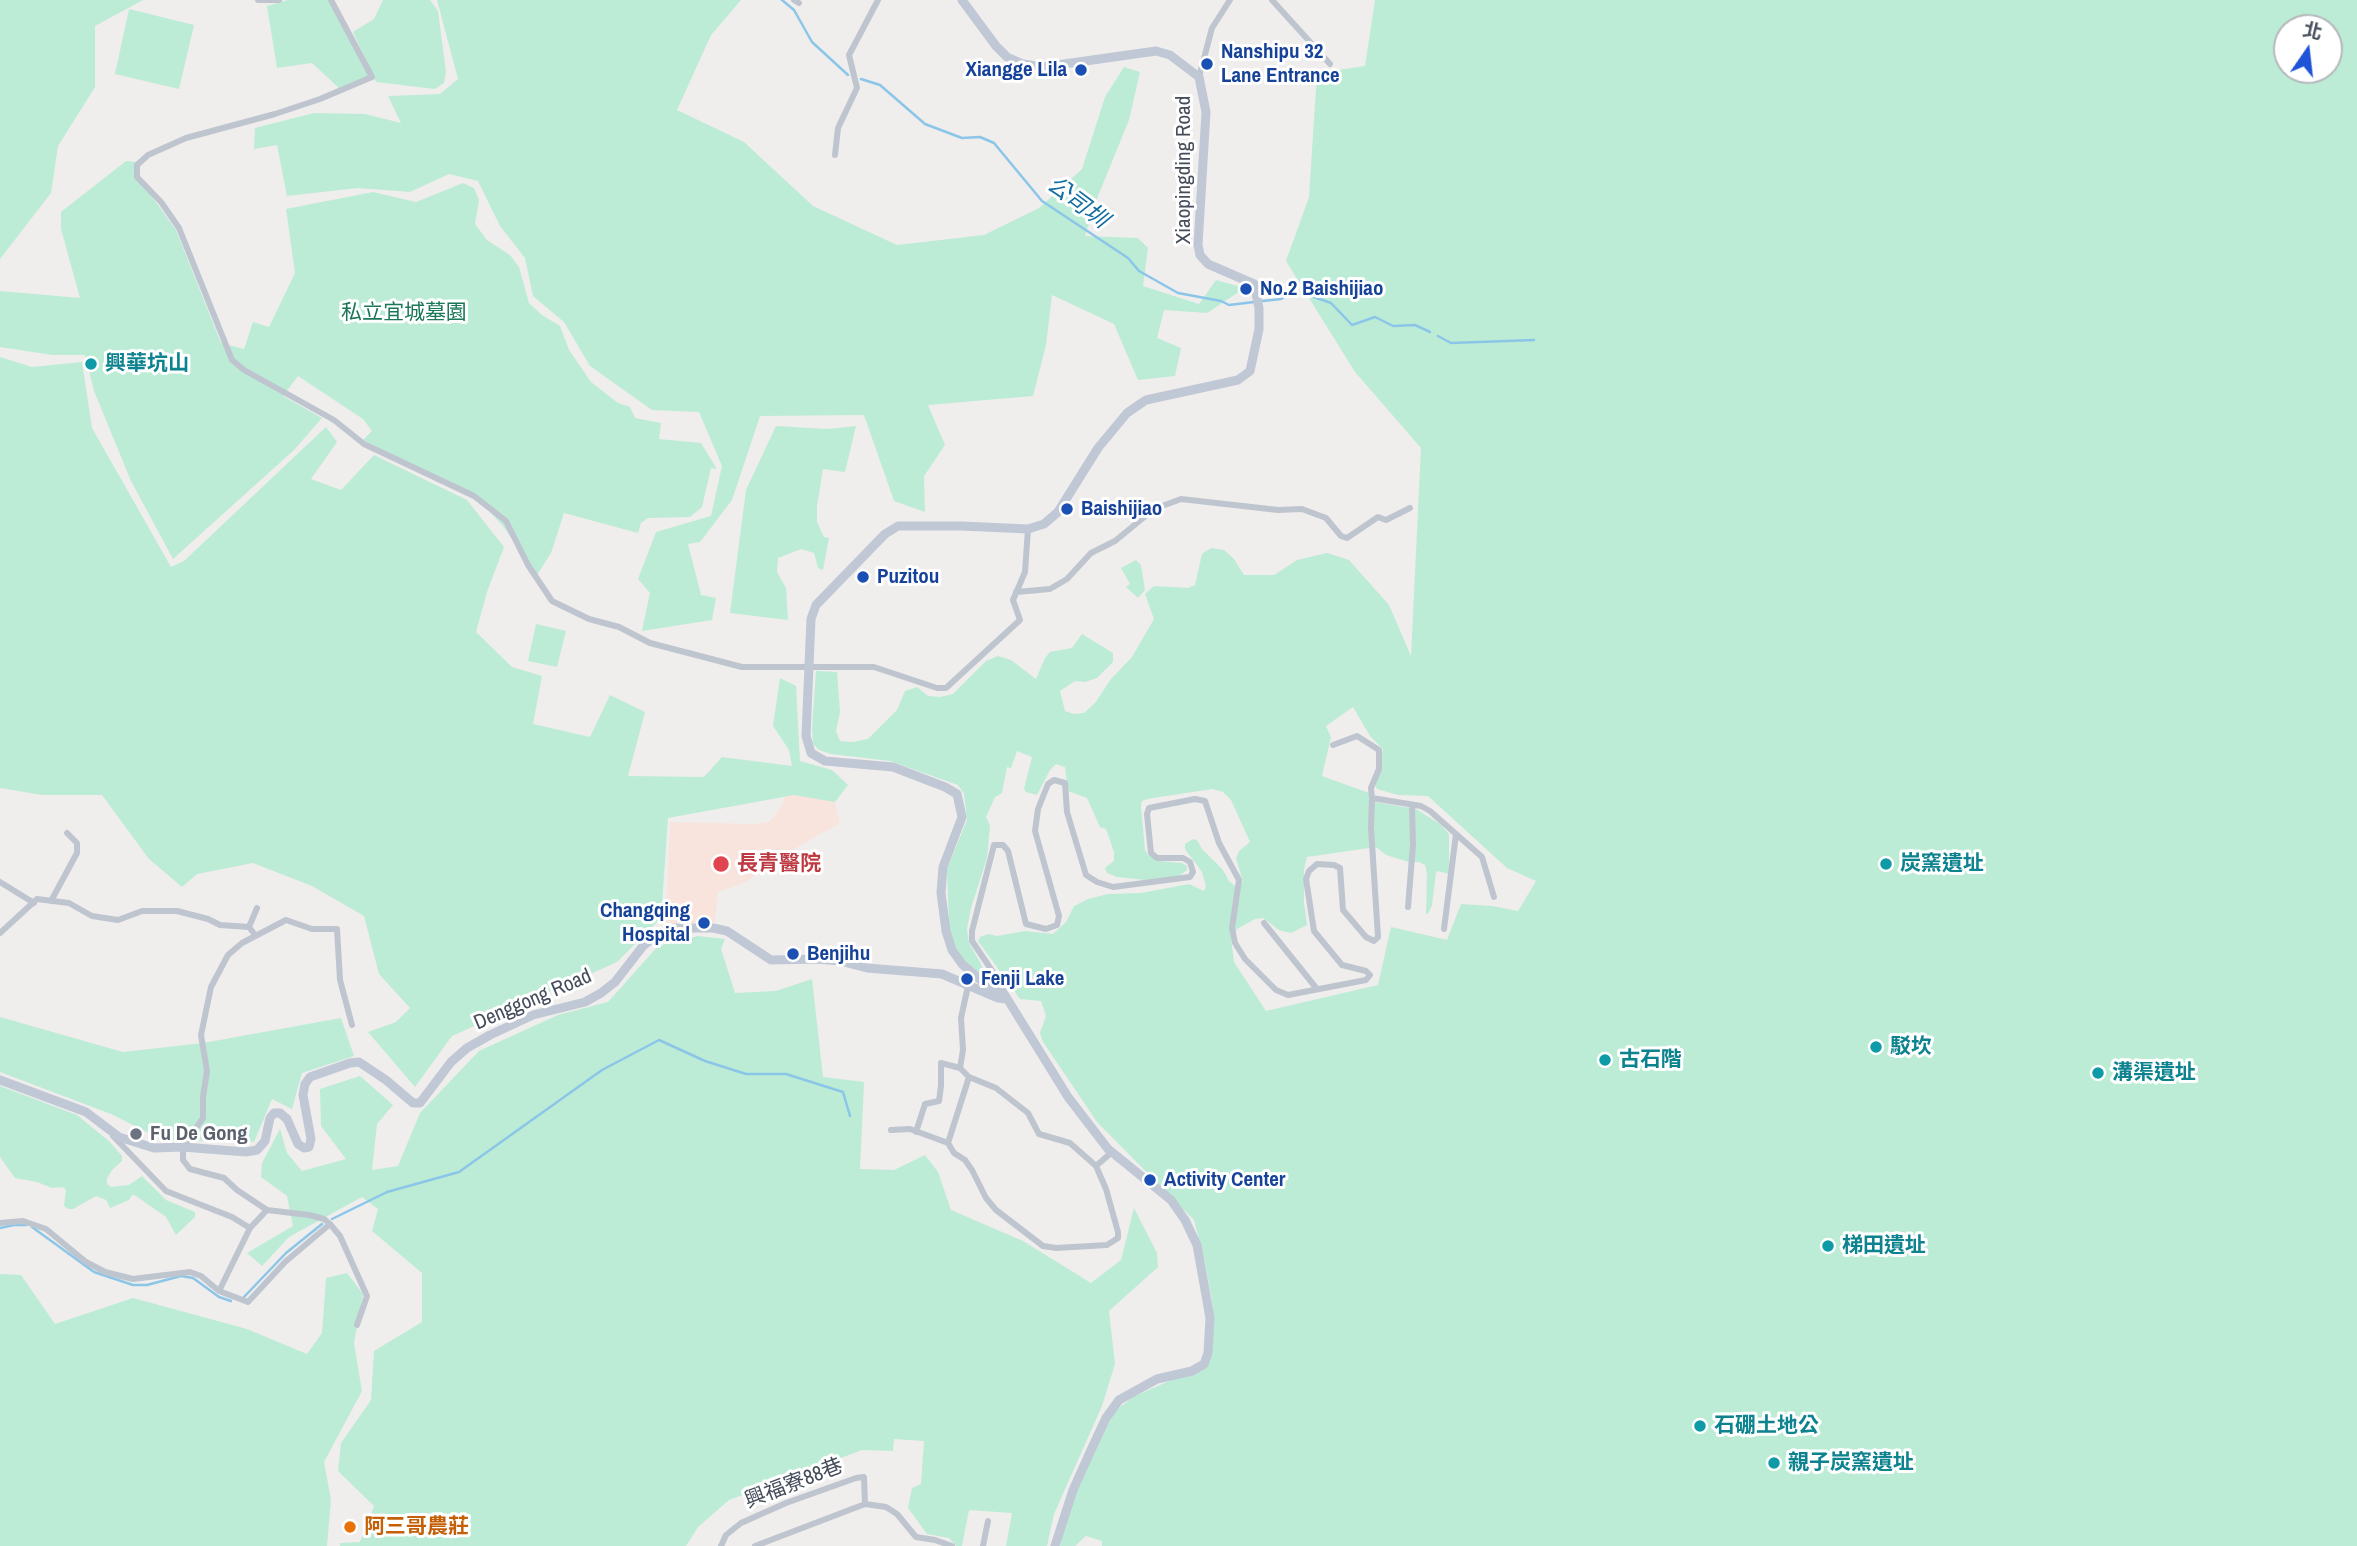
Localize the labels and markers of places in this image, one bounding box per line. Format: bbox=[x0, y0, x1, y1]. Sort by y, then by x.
place label: Nanshipu 32 Lane Entrance bbox=[1221, 39, 1340, 89]
marker: Nanshipu 32 Lane Entrance bbox=[1199, 56, 1215, 72]
place label: Xiangge Lila bbox=[966, 57, 1067, 83]
marker: Xiangge Lila bbox=[1073, 62, 1089, 78]
place label: No.2 Baishijiao bbox=[1260, 276, 1383, 302]
marker: No.2 Baishijiao bbox=[1238, 281, 1254, 297]
place label: 興華坑山 bbox=[105, 351, 189, 377]
marker: 興華坑山 bbox=[83, 356, 99, 372]
place label: Baishijiao bbox=[1081, 496, 1162, 522]
marker: Baishijiao bbox=[1059, 501, 1075, 517]
place label: Puzitou bbox=[877, 564, 939, 590]
marker: Puzitou bbox=[855, 569, 871, 585]
place label: 長青醫院 bbox=[737, 851, 821, 877]
place label: 炭窯遺址 bbox=[1900, 851, 1984, 877]
marker: 長青醫院 bbox=[711, 854, 731, 874]
marker: 炭窯遺址 bbox=[1878, 856, 1894, 872]
place label: Changqing Hospital bbox=[600, 898, 690, 948]
marker: Changqing Hospital bbox=[696, 915, 712, 931]
place label: Benjihu bbox=[807, 941, 870, 967]
marker: Benjihu bbox=[785, 946, 801, 962]
place label: Fenji Lake bbox=[981, 966, 1064, 992]
marker: Fenji Lake bbox=[959, 971, 975, 987]
place label: 駁坎 bbox=[1890, 1034, 1932, 1060]
marker: 駁坎 bbox=[1868, 1039, 1884, 1055]
place label: 古石階 bbox=[1619, 1047, 1682, 1073]
marker: 古石階 bbox=[1597, 1052, 1613, 1068]
place label: 溝渠遺址 bbox=[2112, 1060, 2196, 1086]
marker: 溝渠遺址 bbox=[2090, 1065, 2106, 1081]
place label: Fu De Gong bbox=[150, 1121, 248, 1147]
marker: Fu De Gong bbox=[128, 1126, 144, 1142]
place label: Activity Center bbox=[1164, 1167, 1286, 1193]
marker: Activity Center bbox=[1142, 1172, 1158, 1188]
place label: 梯田遺址 bbox=[1842, 1233, 1926, 1259]
marker: 梯田遺址 bbox=[1820, 1238, 1836, 1254]
place label: 石硼土地公 bbox=[1714, 1413, 1819, 1439]
marker: 石硼土地公 bbox=[1692, 1418, 1708, 1434]
place label: 親子炭窯遺址 bbox=[1788, 1450, 1914, 1476]
marker: 親子炭窯遺址 bbox=[1766, 1455, 1782, 1471]
place label: 阿三哥農莊 bbox=[364, 1514, 469, 1540]
marker: 阿三哥農莊 bbox=[342, 1519, 358, 1535]

